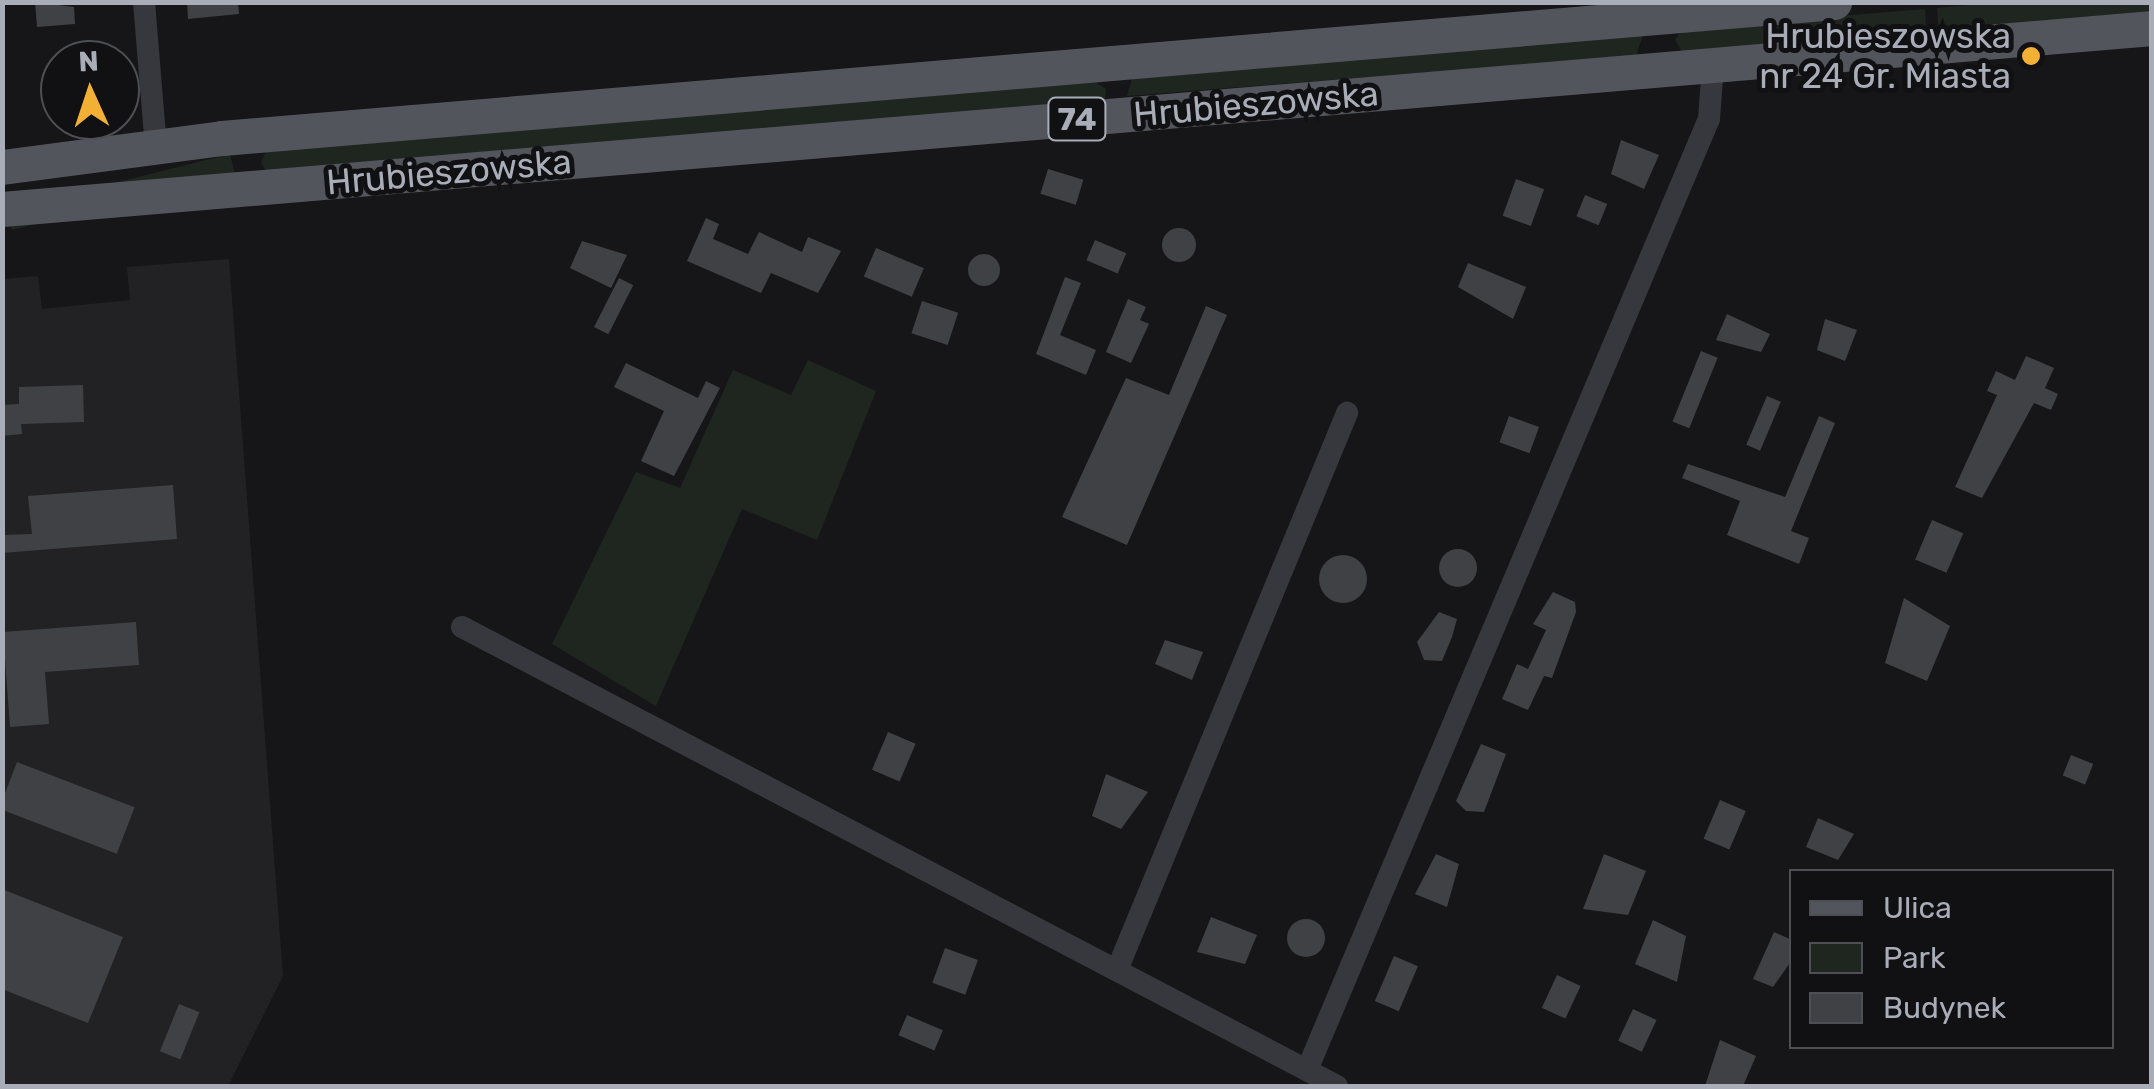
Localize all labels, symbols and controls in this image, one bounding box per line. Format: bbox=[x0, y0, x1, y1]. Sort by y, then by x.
place label: Hrubieszowska nr 24 Gr. Miasta bbox=[1758, 15, 2011, 97]
north arrow bbox=[40, 40, 140, 140]
text: N bbox=[78, 45, 99, 79]
marker: Hrubieszowska nr 24 Gr. Miasta bbox=[2020, 45, 2042, 67]
street label: Hrubieszowska bbox=[1132, 72, 1380, 136]
road number: 74 bbox=[1047, 92, 1107, 146]
street label: Hrubieszowska bbox=[325, 140, 573, 204]
legend bbox=[1789, 869, 2114, 1049]
text: Ulica bbox=[1883, 890, 1952, 926]
text: Park bbox=[1883, 940, 1945, 976]
text: Budynek bbox=[1883, 990, 2006, 1026]

